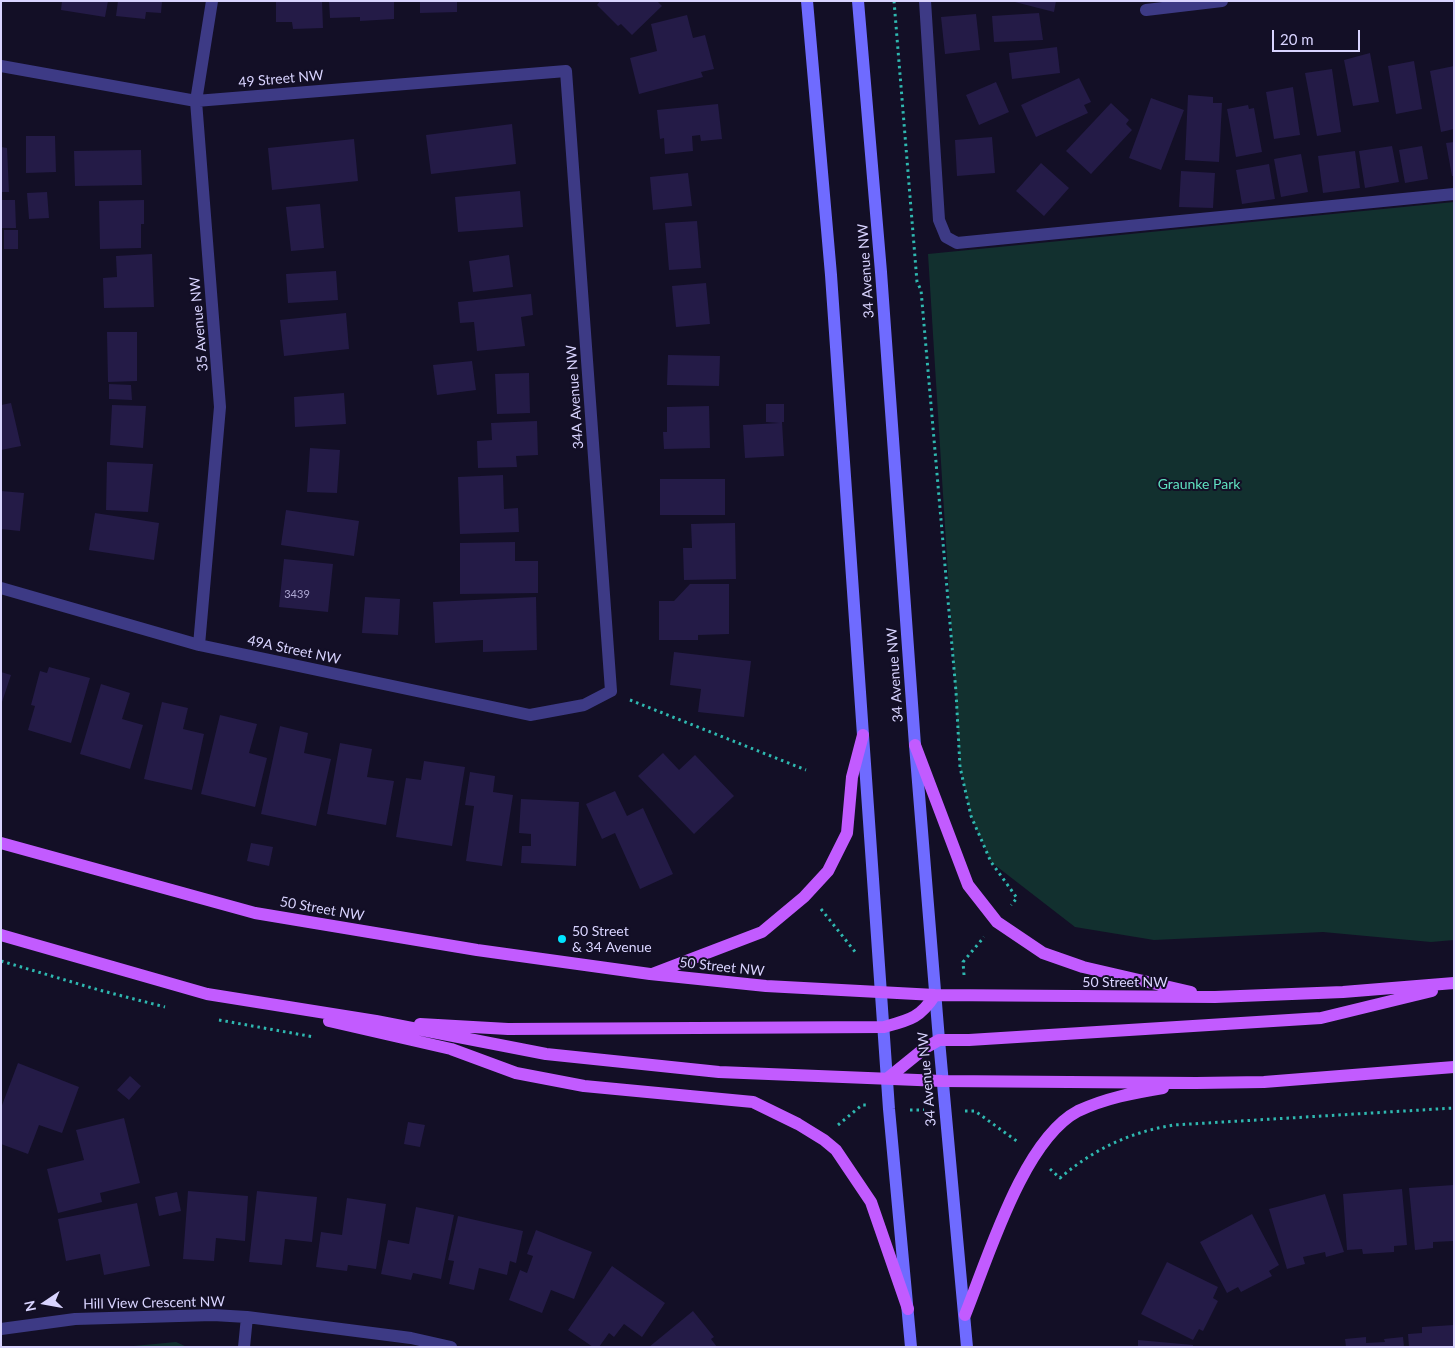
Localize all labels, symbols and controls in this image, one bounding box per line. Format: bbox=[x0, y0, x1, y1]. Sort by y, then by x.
scale bar bbox=[1275, 20, 1362, 52]
text: 20 m bbox=[1280, 30, 1314, 48]
street label: 49 Street NW bbox=[238, 67, 324, 91]
street label: 34 Avenue NW bbox=[854, 223, 878, 319]
street label: 35 Avenue NW bbox=[186, 276, 212, 372]
street label: 34A Avenue NW bbox=[563, 344, 587, 450]
park label: Graunke Park bbox=[1158, 476, 1240, 492]
house number: 3439 bbox=[284, 587, 310, 601]
street label: 34 Avenue NW bbox=[883, 627, 907, 723]
street label: 49A Street NW bbox=[246, 632, 342, 668]
street label: 50 Street NW bbox=[278, 893, 366, 925]
place label: 50 Street & 34 Avenue bbox=[572, 923, 652, 956]
marker: 50 Street & 34 Avenue bbox=[556, 933, 568, 945]
street label: 50 Street NW bbox=[679, 954, 765, 980]
street label: 50 Street NW bbox=[1082, 974, 1168, 990]
street label: 34 Avenue NW bbox=[914, 1031, 940, 1127]
north arrow bbox=[20, 1278, 70, 1328]
street label: Hill View Crescent NW bbox=[83, 1293, 225, 1313]
text: N bbox=[20, 1299, 39, 1313]

